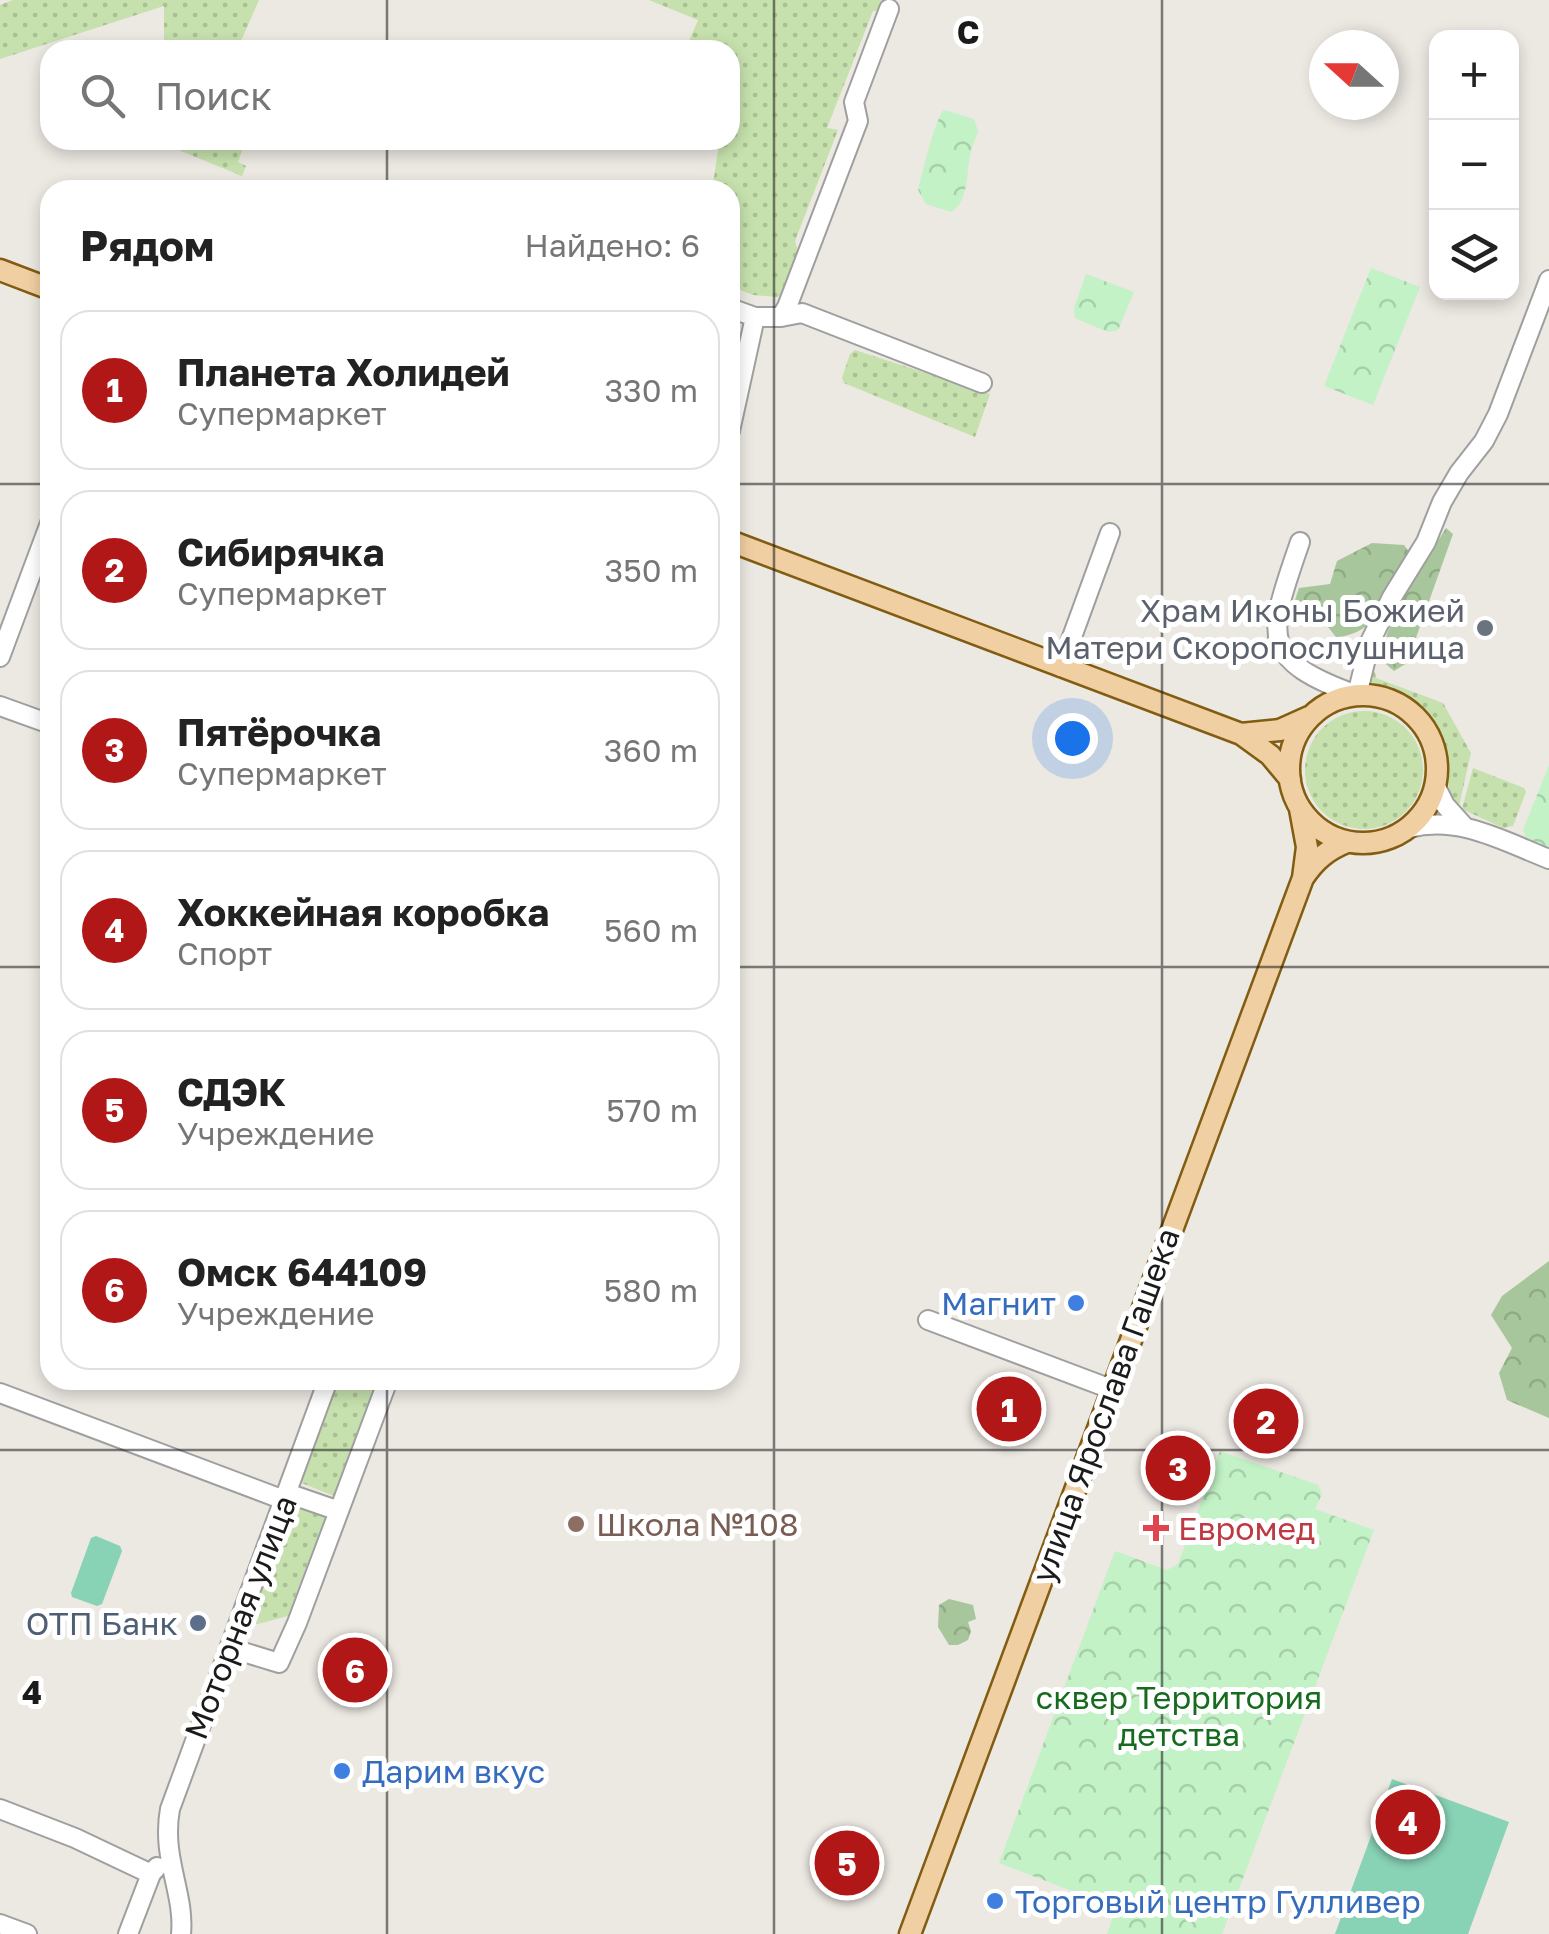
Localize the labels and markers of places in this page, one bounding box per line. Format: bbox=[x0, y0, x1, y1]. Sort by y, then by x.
place label: Храм Иконы Божией Матери Скоропослушница bbox=[1045, 591, 1465, 666]
marker: Храм Иконы Божией Матери Скоропослушница bbox=[1474, 617, 1496, 639]
place label: Магнит bbox=[941, 1284, 1056, 1322]
marker: Магнит bbox=[1065, 1292, 1087, 1314]
pin: 1 bbox=[976, 1372, 1042, 1446]
pin: 2 bbox=[1234, 1384, 1298, 1458]
pin: 3 bbox=[1146, 1430, 1210, 1506]
place label: Школа №108 bbox=[596, 1505, 798, 1543]
place label: Евромед bbox=[1178, 1509, 1315, 1547]
marker: Школа №108 bbox=[565, 1513, 587, 1535]
marker: Евромед bbox=[1143, 1515, 1169, 1541]
place label: ОТП Банк bbox=[26, 1604, 178, 1642]
marker: ОТП Банк bbox=[187, 1612, 209, 1634]
pin: 6 bbox=[322, 1632, 388, 1708]
place label: Дарим вкус bbox=[362, 1752, 545, 1790]
marker: Дарим вкус bbox=[331, 1760, 353, 1782]
pin: 4 bbox=[1376, 1784, 1440, 1860]
pin: 5 bbox=[814, 1826, 880, 1900]
place label: Торговый центр Гулливер bbox=[1015, 1882, 1421, 1920]
marker: Торговый центр Гулливер bbox=[984, 1890, 1006, 1912]

